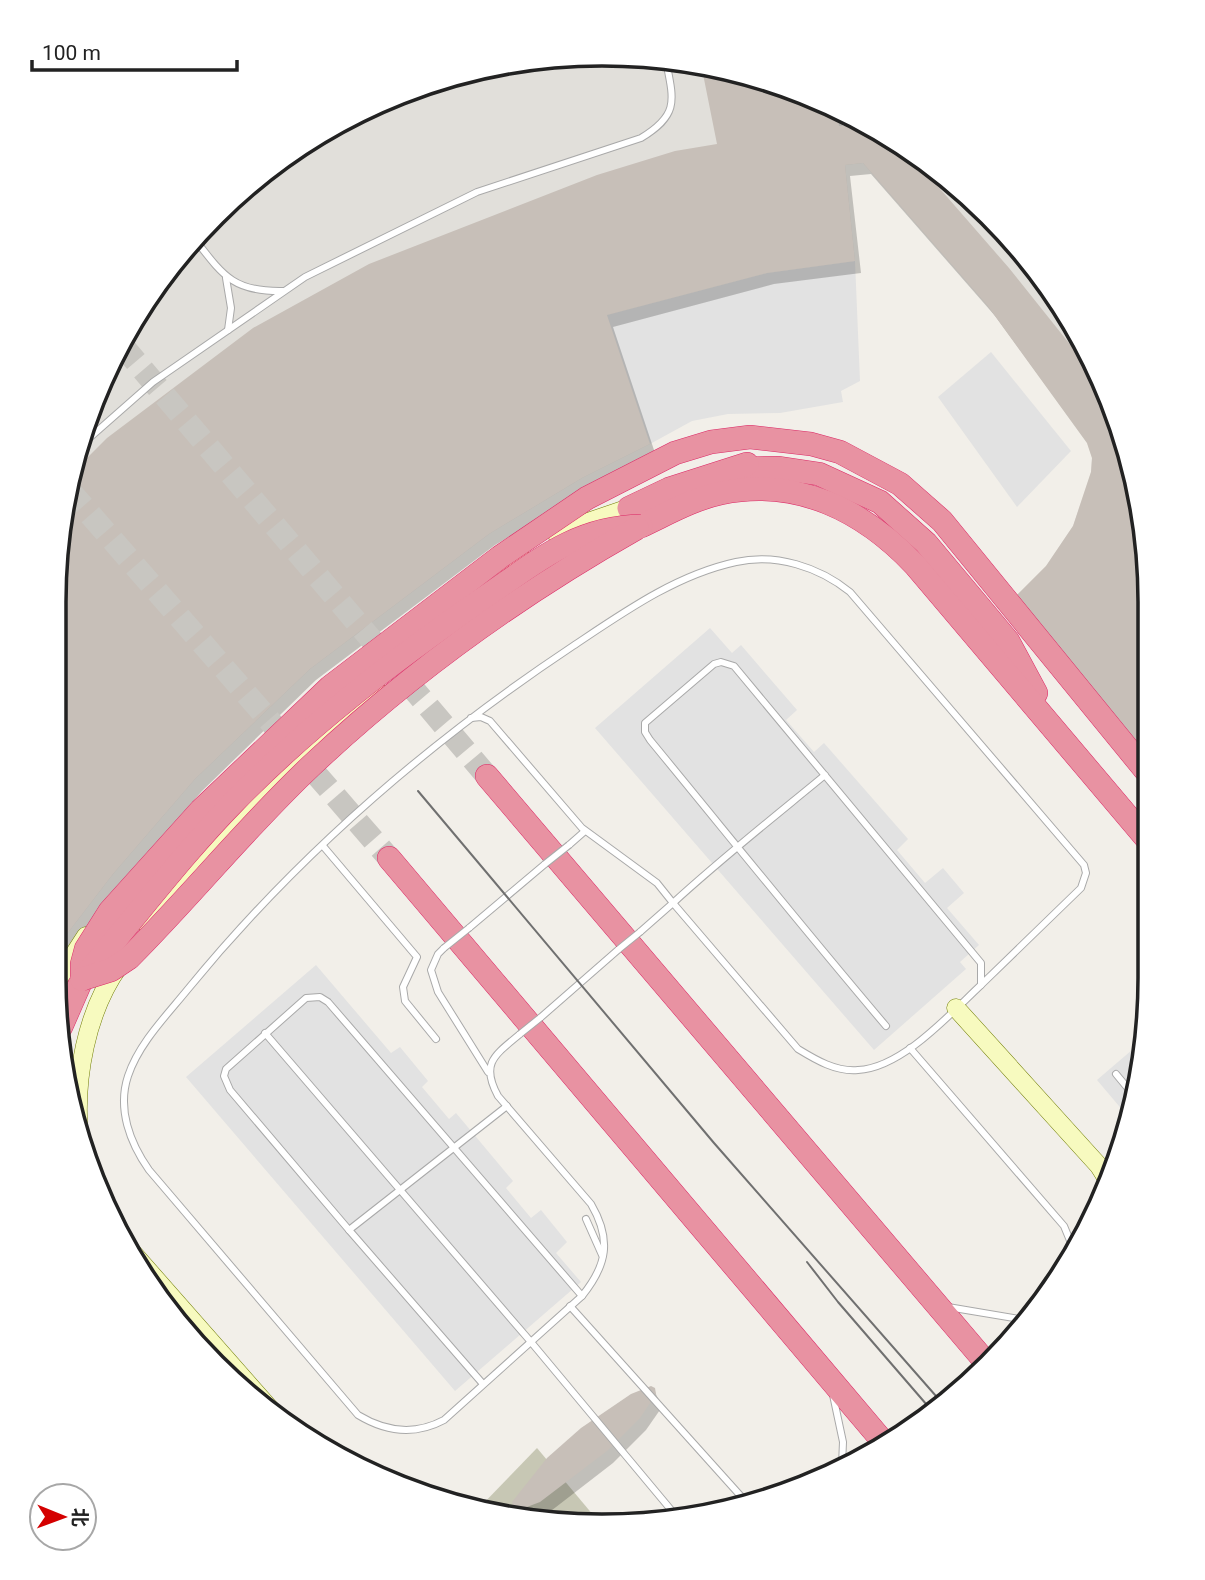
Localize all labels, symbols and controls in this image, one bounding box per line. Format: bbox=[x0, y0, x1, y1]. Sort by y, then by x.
scale bar bbox=[32, 28, 236, 72]
text: 100 m bbox=[42, 41, 101, 65]
north arrow bbox=[28, 1482, 98, 1552]
text: 北 bbox=[68, 1508, 91, 1527]

